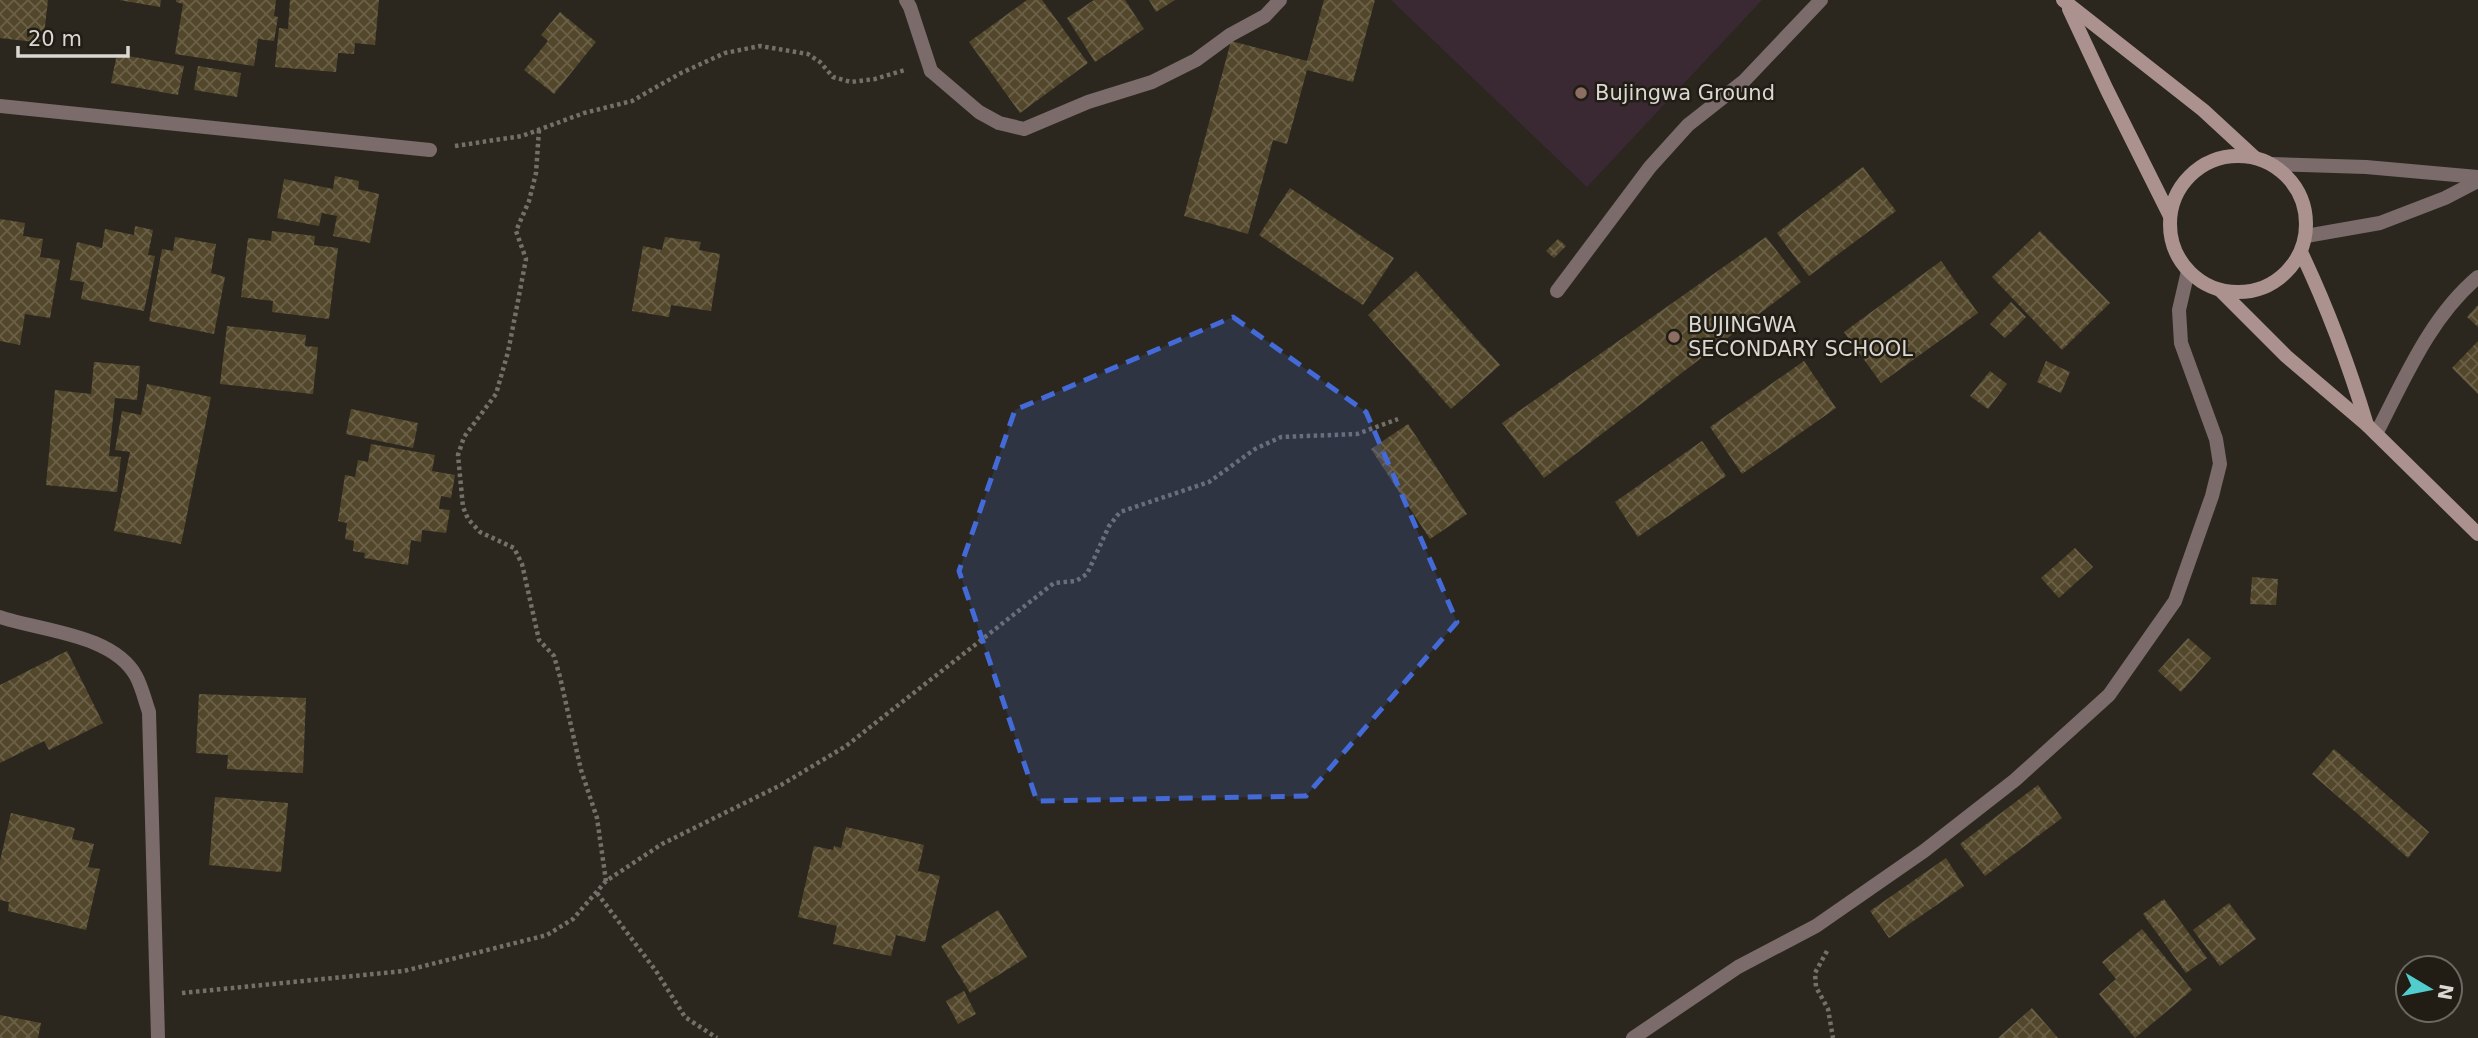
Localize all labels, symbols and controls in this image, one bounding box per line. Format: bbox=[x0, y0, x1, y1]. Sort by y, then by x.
scale bar bbox=[18, 14, 128, 58]
text: 20 m bbox=[28, 27, 82, 51]
place label: Bujingwa Ground bbox=[1595, 81, 1775, 105]
marker: Bujingwa Ground bbox=[1573, 85, 1589, 101]
place label: BUJINGWA SECONDARY SCHOOL bbox=[1688, 313, 1913, 361]
marker: BUJINGWA SECONDARY SCHOOL bbox=[1666, 329, 1682, 345]
north arrow bbox=[2394, 954, 2464, 1024]
text: N bbox=[2434, 982, 2458, 1002]

